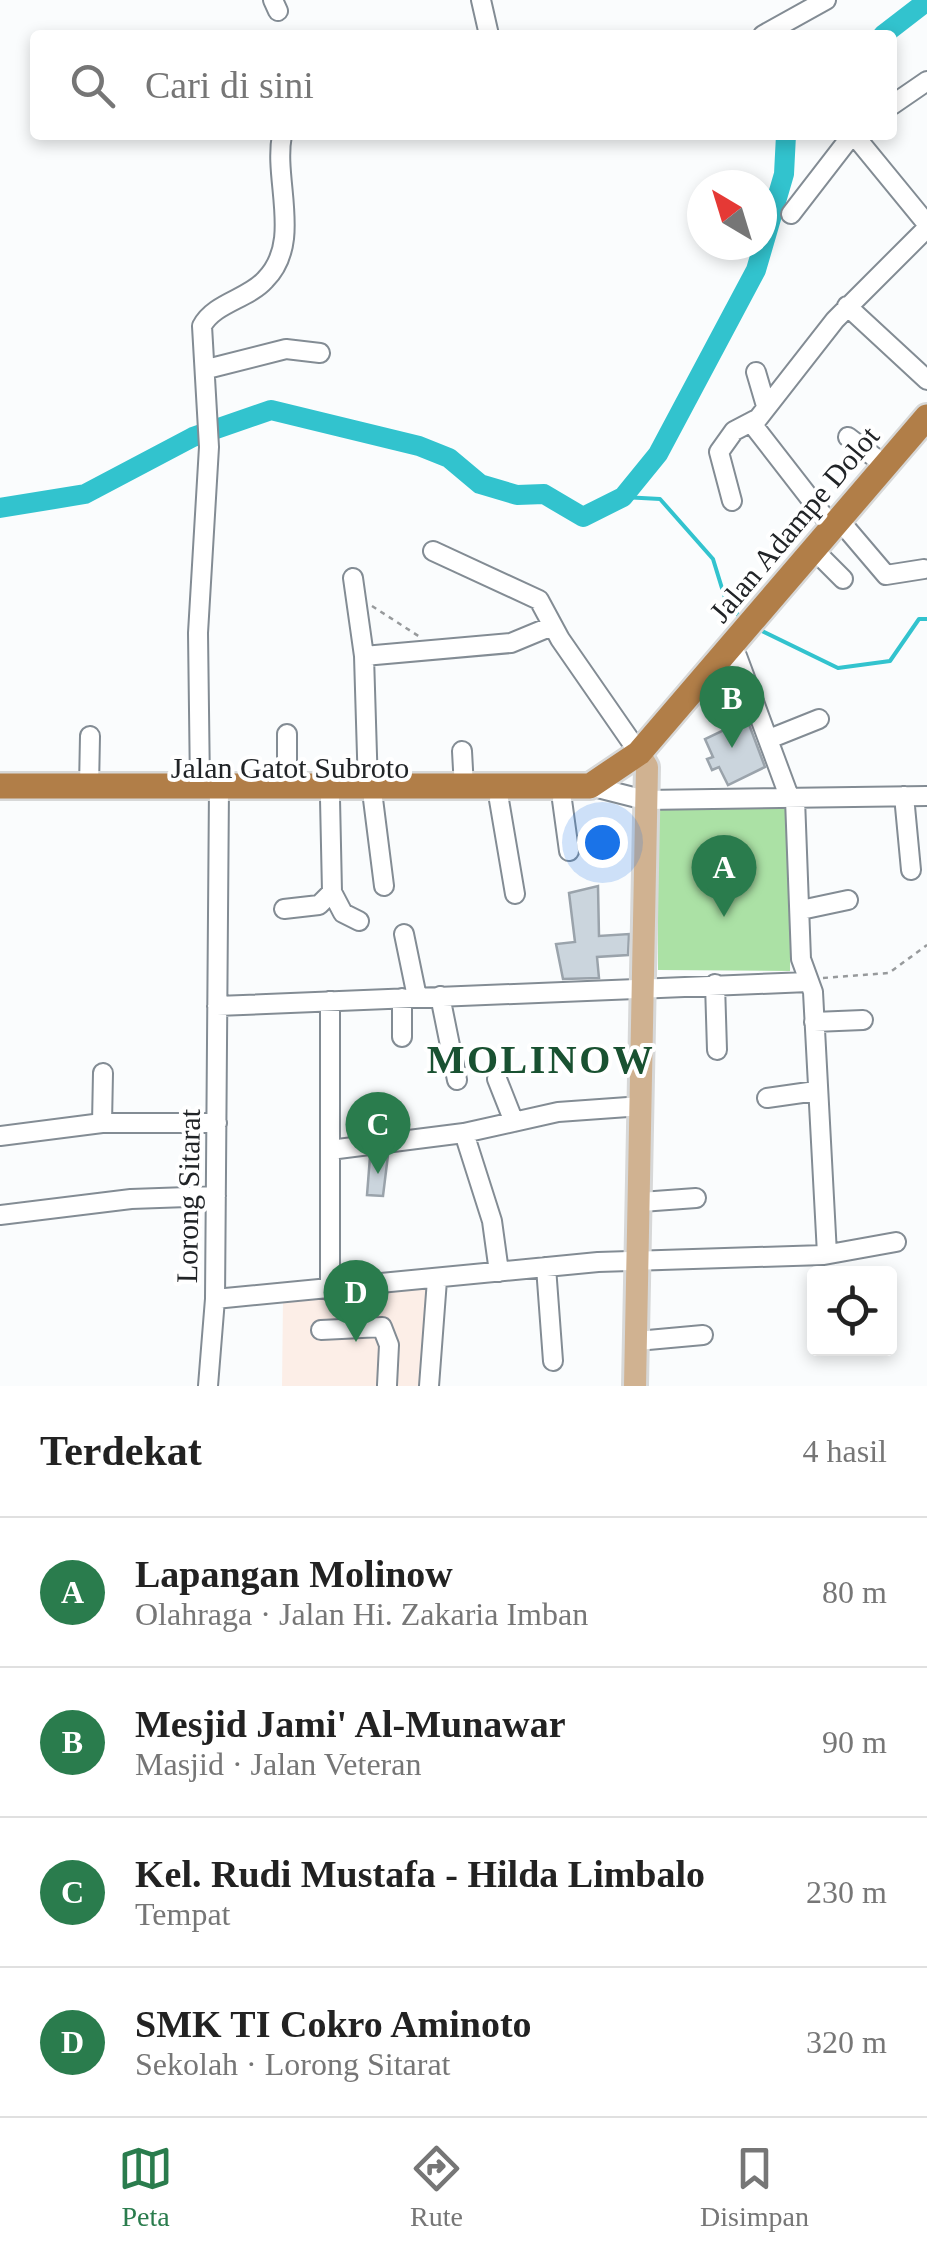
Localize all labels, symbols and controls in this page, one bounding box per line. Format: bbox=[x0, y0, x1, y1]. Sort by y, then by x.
search box bbox=[30, 30, 897, 140]
icon: search bbox=[65, 58, 120, 113]
text: Cari di sini bbox=[145, 64, 314, 106]
north arrow bbox=[687, 170, 777, 260]
street label: Jalan Adampe Dolot bbox=[703, 419, 886, 628]
pin: B bbox=[700, 666, 764, 748]
street label: Jalan Gatot Subroto bbox=[171, 751, 409, 784]
your location bbox=[577, 817, 628, 868]
pin: A bbox=[692, 834, 756, 917]
district label: MOLINOW bbox=[427, 1037, 655, 1082]
pin: C bbox=[346, 1092, 410, 1174]
street label: Lorong Sitarat bbox=[170, 1108, 206, 1283]
pin: D bbox=[324, 1260, 388, 1342]
map controls bbox=[807, 1266, 897, 1356]
button: locate bbox=[807, 1266, 897, 1356]
text: Terdekat bbox=[40, 1428, 202, 1474]
text: 4 hasil bbox=[803, 1433, 887, 1469]
text: Lapangan Molinow bbox=[135, 1553, 453, 1595]
text: A bbox=[61, 1574, 84, 1610]
text: 80 m bbox=[822, 1574, 887, 1610]
text: Olahraga · Jalan Hi. Zakaria Imban bbox=[135, 1596, 588, 1632]
text: Mesjid Jami' Al-Munawar bbox=[135, 1703, 566, 1745]
text: B bbox=[62, 1724, 83, 1760]
text: 90 m bbox=[822, 1724, 887, 1760]
text: Masjid · Jalan Veteran bbox=[135, 1746, 421, 1782]
text: Kel. Rudi Mustafa - Hilda Limbalo bbox=[135, 1853, 705, 1895]
text: C bbox=[61, 1874, 84, 1910]
text: 230 m bbox=[806, 1874, 887, 1910]
text: Tempat bbox=[135, 1896, 231, 1932]
text: SMK TI Cokro Aminoto bbox=[135, 2003, 532, 2045]
text: D bbox=[61, 2024, 84, 2060]
text: 320 m bbox=[806, 2024, 887, 2060]
text: Sekolah · Lorong Sitarat bbox=[135, 2046, 450, 2082]
tab: Peta bbox=[118, 2141, 173, 2233]
tab: Rute bbox=[409, 2141, 464, 2233]
tab: Disimpan bbox=[700, 2141, 809, 2233]

